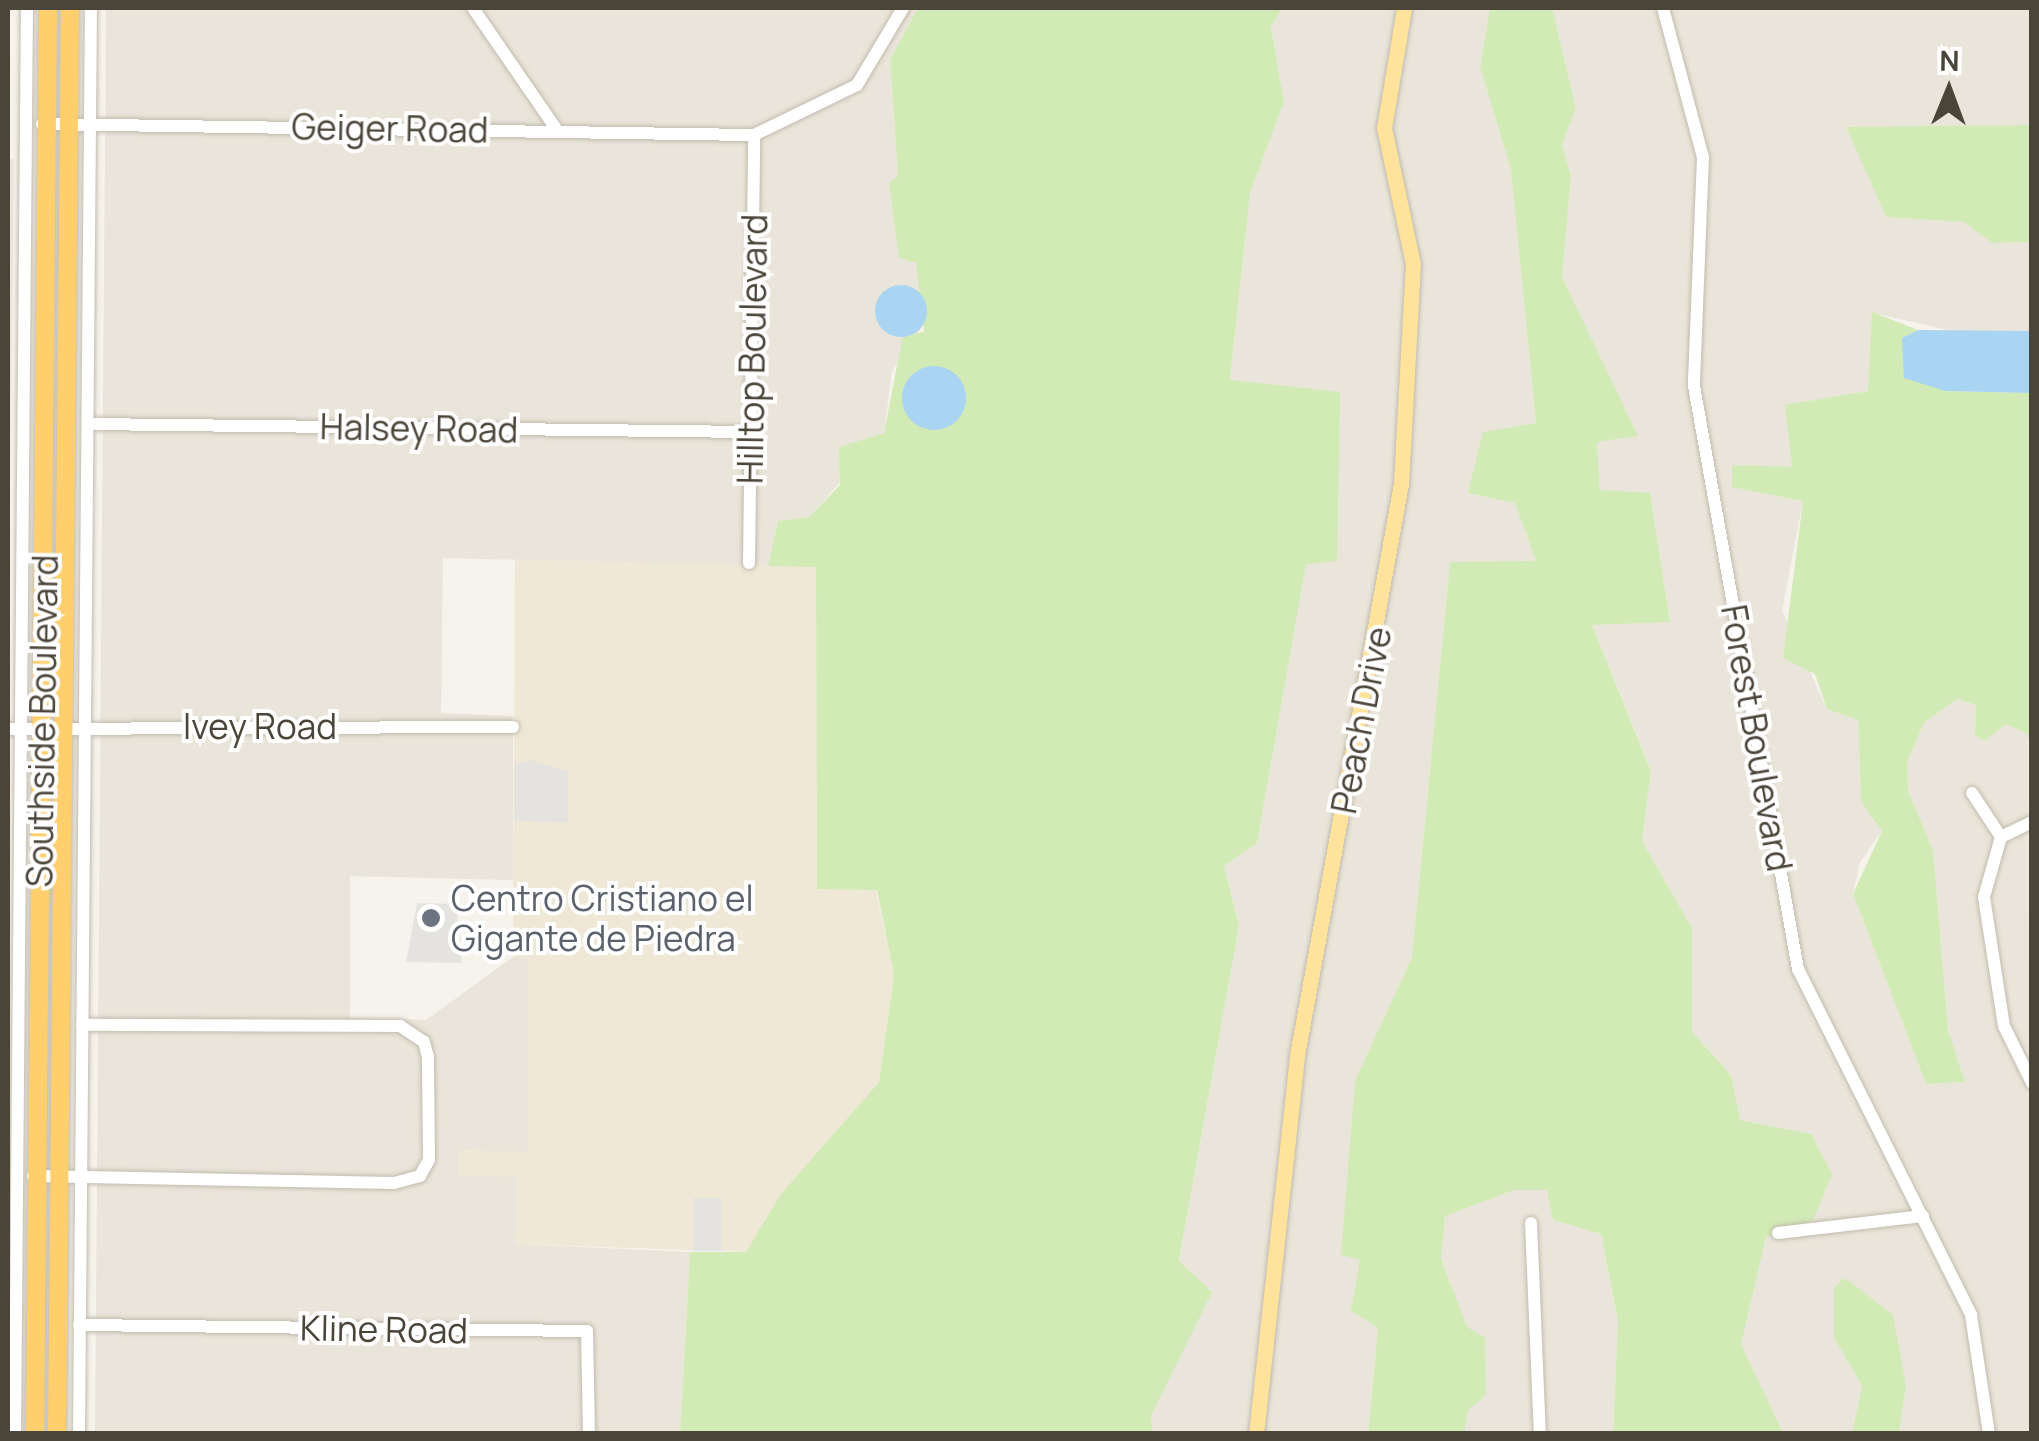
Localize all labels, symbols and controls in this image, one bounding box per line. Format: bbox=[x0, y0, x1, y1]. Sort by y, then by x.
north arrow bbox=[1899, 40, 1999, 140]
text: N bbox=[1939, 41, 1960, 79]
street label: Geiger Road bbox=[291, 105, 489, 151]
street label: Hilltop Boulevard bbox=[729, 214, 775, 484]
street label: Halsey Road bbox=[319, 405, 519, 451]
street label: Southside Boulevard bbox=[18, 554, 66, 888]
street label: Forest Boulevard bbox=[1713, 601, 1801, 875]
street label: Peach Drive bbox=[1322, 623, 1400, 817]
street label: Ivey Road bbox=[183, 705, 337, 747]
place label: Centro Cristiano el Gigante de Piedra bbox=[451, 877, 754, 959]
marker: Centro Cristiano el Gigante de Piedra bbox=[420, 907, 442, 929]
street label: Kline Road bbox=[300, 1307, 468, 1351]

